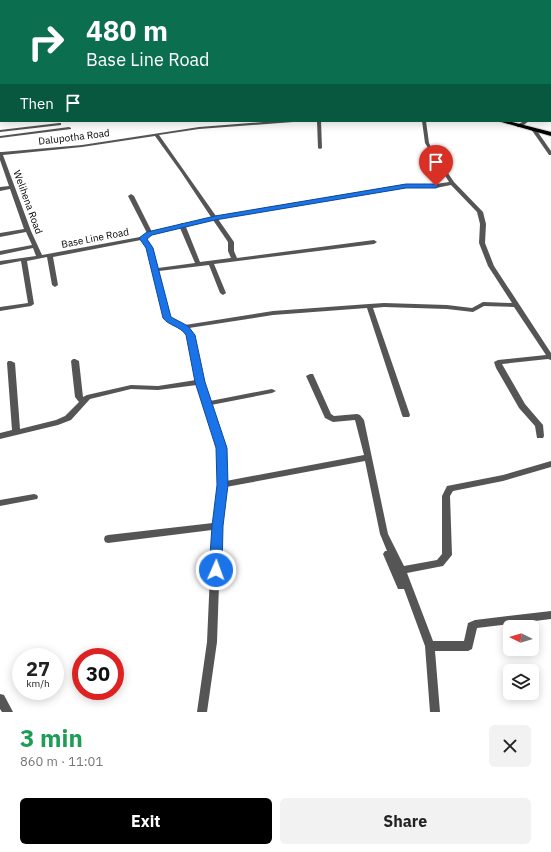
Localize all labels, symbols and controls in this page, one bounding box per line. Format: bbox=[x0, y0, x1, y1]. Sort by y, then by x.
text: 480 m bbox=[86, 12, 168, 49]
icon: right bbox=[20, 16, 72, 68]
text: Base Line Road bbox=[86, 48, 210, 71]
icon: arrive bbox=[62, 92, 84, 114]
text: Then bbox=[20, 94, 54, 113]
street label: Dalupotha Road bbox=[38, 126, 110, 148]
pin bbox=[419, 145, 453, 186]
icon: arrive bbox=[425, 151, 447, 173]
street label: Welihena Road bbox=[10, 168, 46, 236]
street label: Base Line Road bbox=[60, 225, 130, 251]
position arrow bbox=[195, 549, 237, 591]
north arrow bbox=[503, 620, 539, 656]
map controls bbox=[503, 620, 539, 700]
speed limit sign: 30 bbox=[72, 648, 124, 700]
text: 27 bbox=[26, 655, 50, 682]
button: layers bbox=[503, 664, 539, 700]
text: km/h bbox=[26, 677, 50, 690]
text: 3 min bbox=[20, 722, 83, 754]
button: close bbox=[489, 725, 531, 767]
text: 860 m · 11:01 bbox=[20, 753, 103, 770]
button: Exit bbox=[20, 798, 272, 844]
button: Share bbox=[280, 798, 531, 844]

